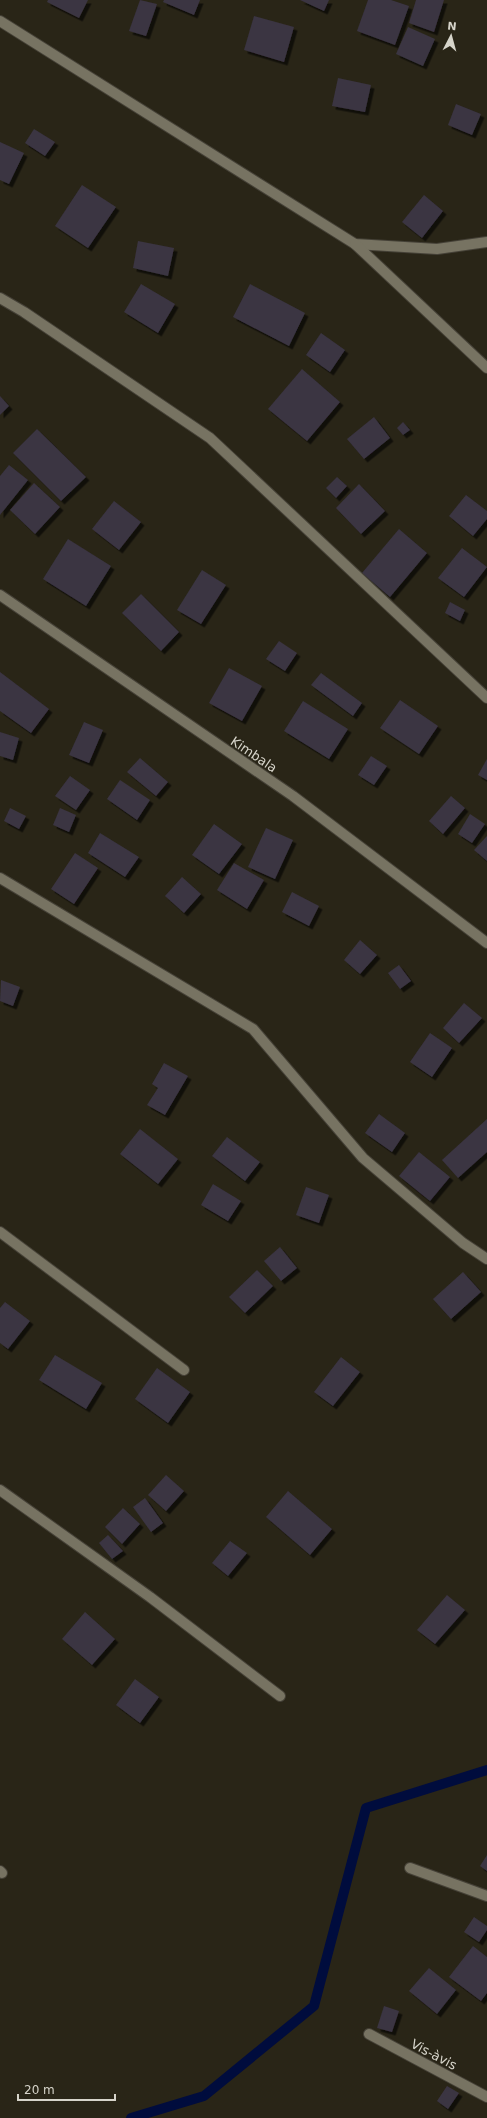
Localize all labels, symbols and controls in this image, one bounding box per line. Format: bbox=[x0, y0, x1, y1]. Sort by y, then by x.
north arrow bbox=[431, 16, 471, 56]
text: N bbox=[447, 20, 457, 33]
street label: Kimbala bbox=[228, 733, 280, 775]
street label: Vis-àvis bbox=[408, 2036, 459, 2073]
scale bar bbox=[18, 2076, 115, 2102]
text: 20 m bbox=[24, 2083, 55, 2097]

